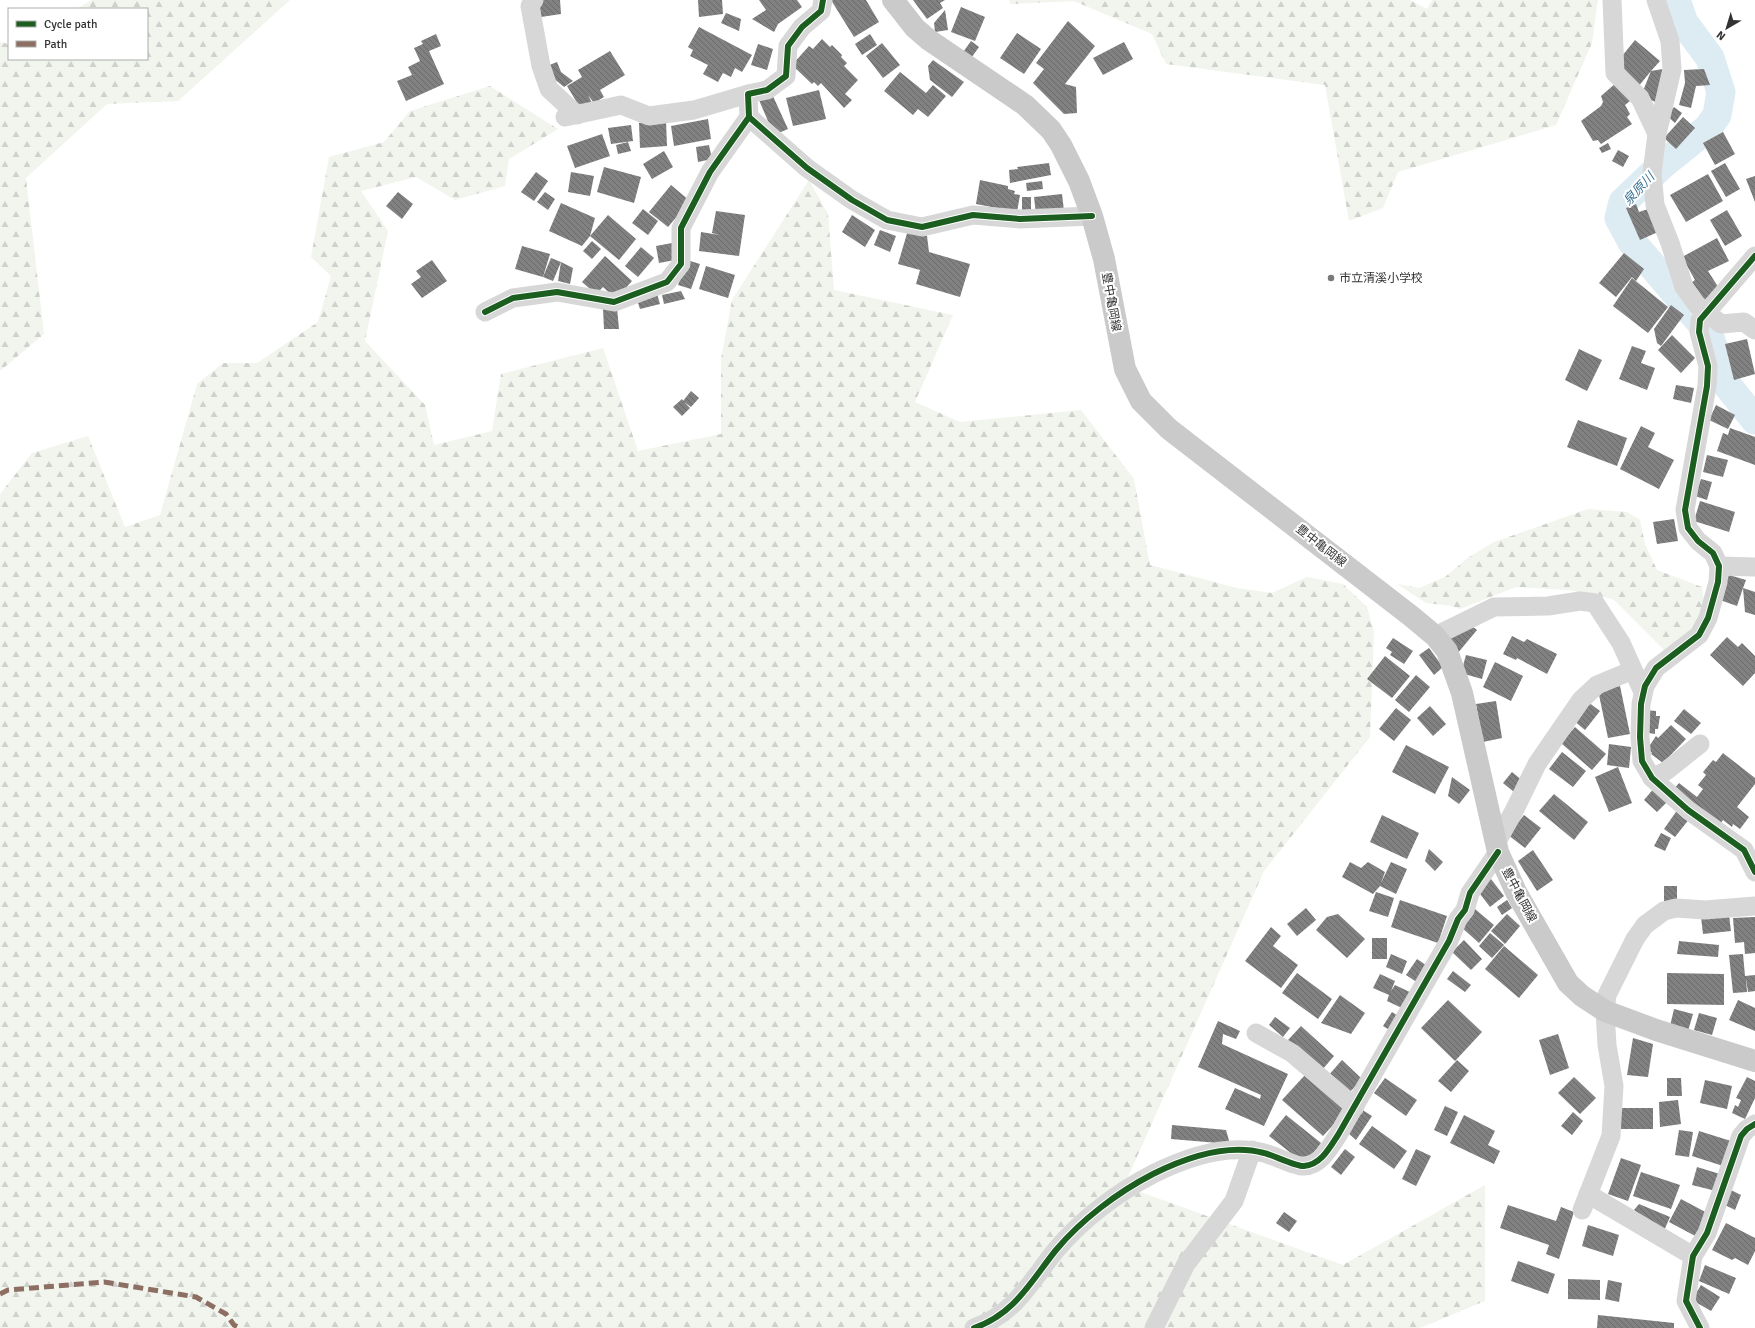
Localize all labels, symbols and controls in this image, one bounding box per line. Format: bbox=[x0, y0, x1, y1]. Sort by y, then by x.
legend bbox=[8, 8, 148, 60]
north arrow bbox=[1707, 8, 1747, 48]
text: Cycle path bbox=[44, 17, 97, 32]
text: N bbox=[1714, 28, 1728, 43]
text: Path bbox=[44, 37, 67, 52]
water label: 泉原川 bbox=[1620, 168, 1660, 209]
street label: 豊中亀岡線 bbox=[1098, 271, 1124, 333]
place label: 市立清溪小学校 bbox=[1339, 271, 1423, 286]
marker: 市立清溪小学校 bbox=[1326, 273, 1336, 283]
street label: 豊中亀岡線 bbox=[1293, 522, 1349, 570]
street label: 豊中亀岡線 bbox=[1498, 865, 1540, 925]

